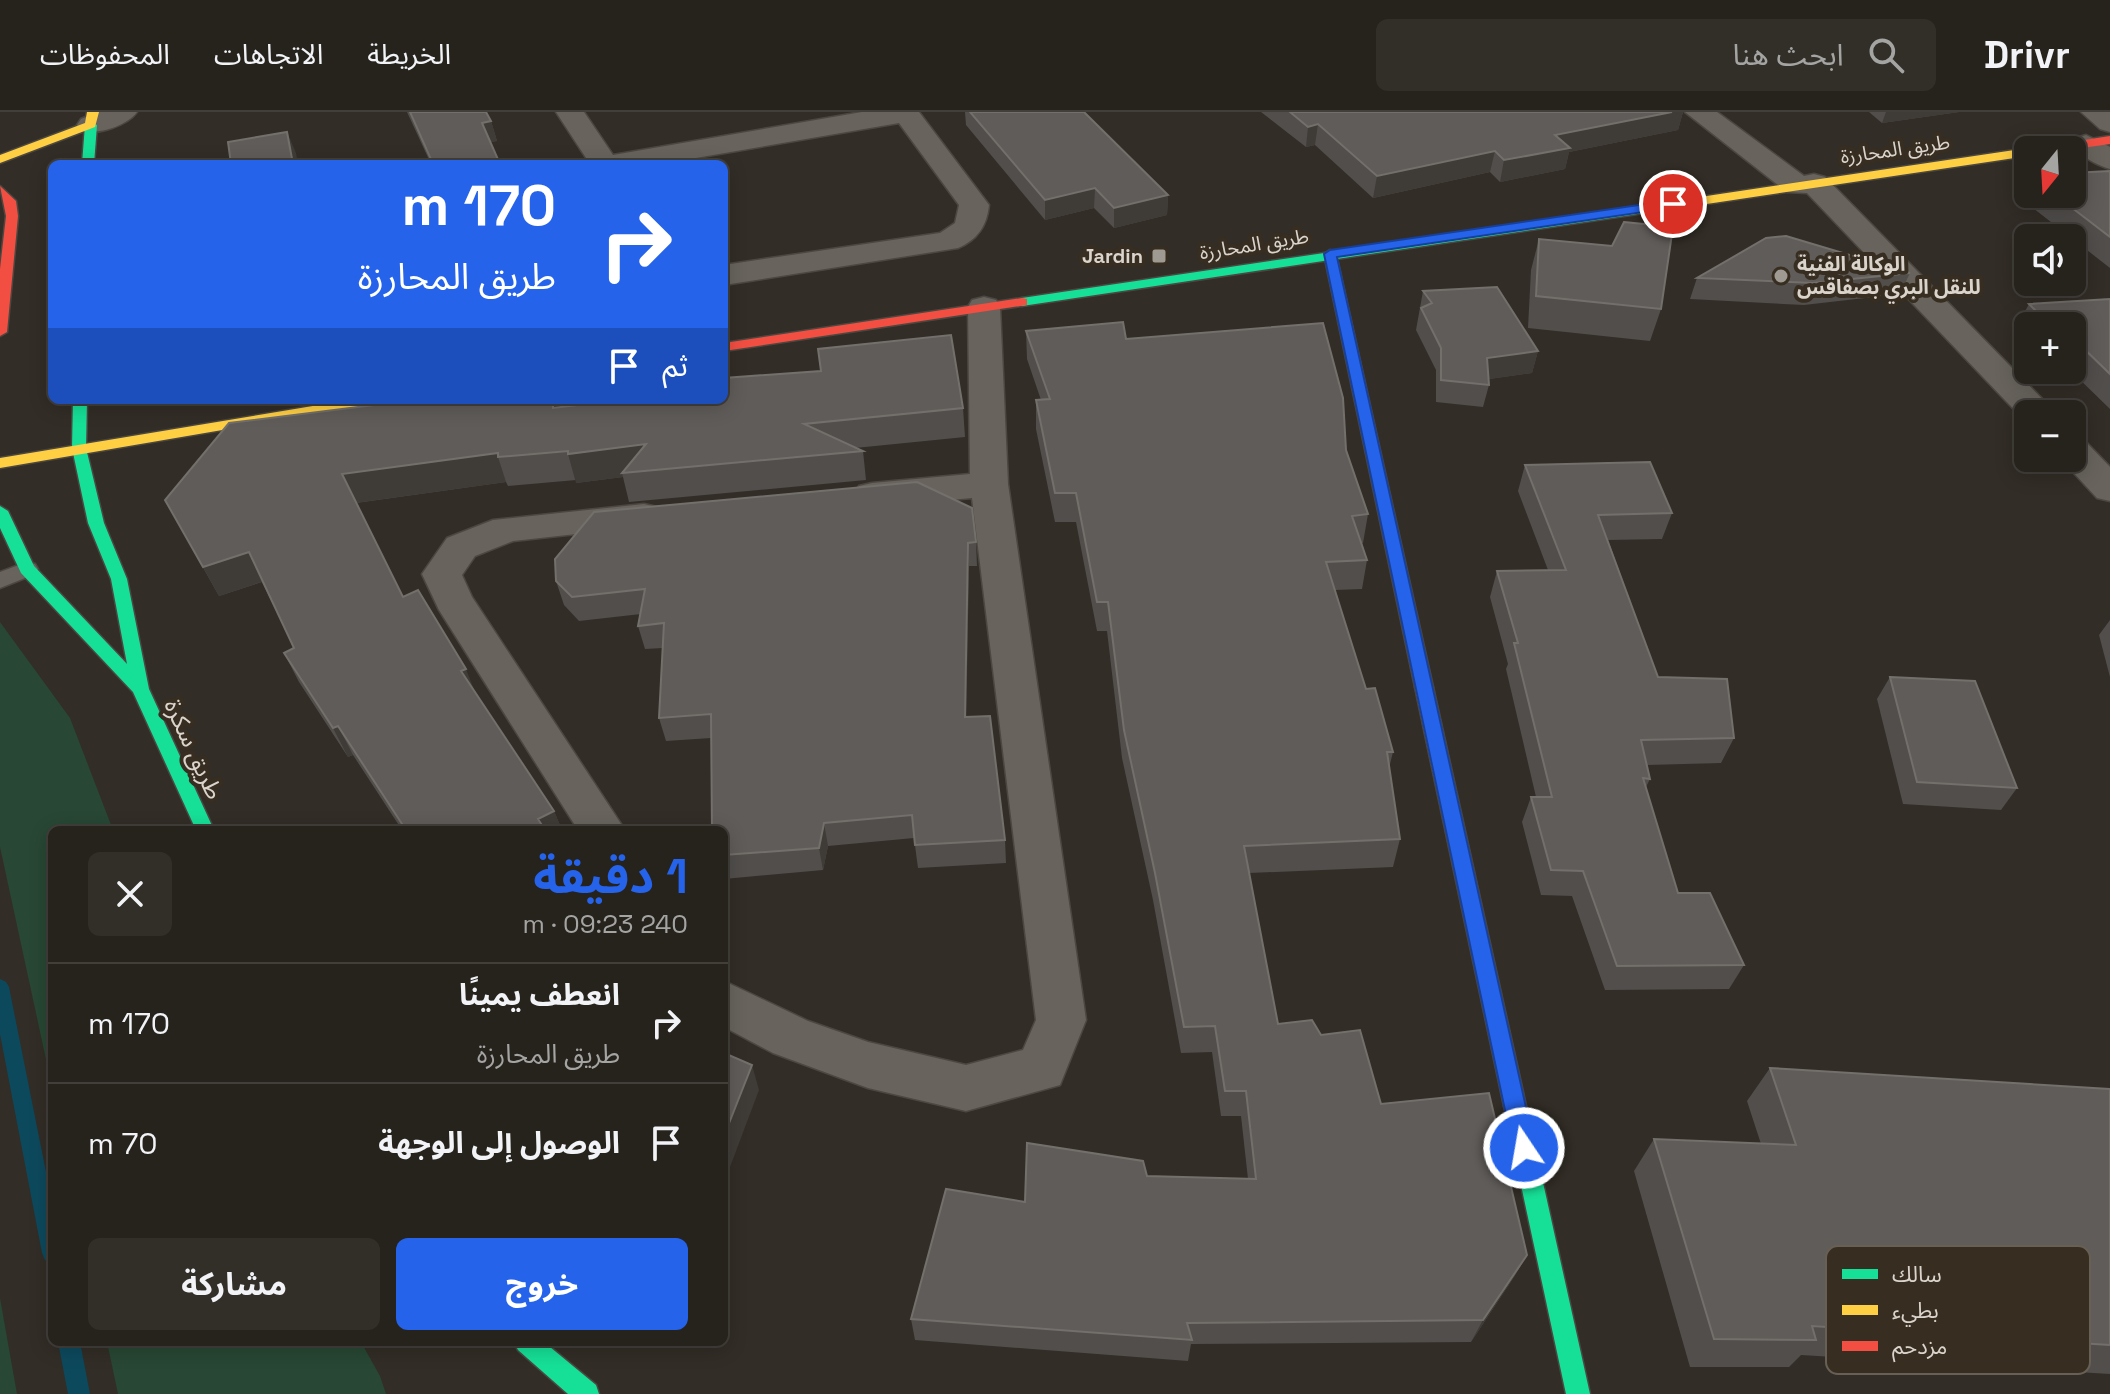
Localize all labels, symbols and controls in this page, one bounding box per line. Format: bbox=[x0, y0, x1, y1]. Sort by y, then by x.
search box bbox=[1376, 19, 1936, 91]
text: Drivr bbox=[1984, 31, 2070, 79]
icon: search bbox=[1864, 33, 1908, 77]
text: ابحث هنا bbox=[1733, 35, 1844, 74]
text: المحفوظات bbox=[40, 36, 170, 72]
text: الاتجاهات bbox=[214, 36, 323, 72]
text: الخريطة bbox=[367, 36, 451, 72]
street label: طريق المحارزة bbox=[1839, 128, 1951, 170]
north arrow bbox=[2014, 136, 2086, 208]
map controls bbox=[2014, 136, 2086, 472]
text: 170 m bbox=[402, 170, 556, 241]
pin bbox=[1639, 170, 1707, 238]
icon: arrive bbox=[1651, 182, 1695, 226]
icon: right bbox=[584, 192, 688, 296]
street label: طريق المحارزة bbox=[1198, 223, 1310, 265]
button: sound bbox=[2014, 224, 2086, 296]
place label: Jardin bbox=[1082, 243, 1143, 269]
marker: Jardin bbox=[1150, 247, 1168, 265]
place label: الوكالة الفنية للنقل البري بصفاقس bbox=[1797, 251, 1981, 304]
text: طريق المحارزة bbox=[358, 254, 556, 300]
marker: الوكالة الفنية للنقل البري بصفاقس bbox=[1772, 267, 1790, 285]
button: + bbox=[2014, 312, 2086, 384]
icon: arrive bbox=[602, 344, 646, 388]
text: ثم bbox=[662, 346, 688, 385]
button: − bbox=[2014, 400, 2086, 472]
street label: طريق سكرة bbox=[157, 694, 231, 804]
text: 1 دقيقة bbox=[533, 846, 688, 907]
button: close bbox=[88, 852, 172, 936]
text: 240 m · 09:23 bbox=[522, 907, 688, 941]
text: انعطف يمينًا bbox=[459, 975, 620, 1014]
icon: right bbox=[644, 1001, 688, 1045]
text: 170 m bbox=[88, 1004, 170, 1043]
text: طريق المحارزة bbox=[477, 1037, 620, 1071]
position arrow bbox=[1482, 1106, 1566, 1190]
icon: arrive bbox=[644, 1121, 688, 1165]
text: الوصول إلى الوجهة bbox=[378, 1123, 620, 1162]
text: 70 m bbox=[88, 1124, 157, 1163]
button: مشاركة bbox=[88, 1238, 380, 1330]
button: خروج bbox=[396, 1238, 688, 1330]
legend bbox=[1826, 1246, 2090, 1374]
text: سالك bbox=[1892, 1260, 1942, 1288]
text: بطيء bbox=[1892, 1296, 1939, 1327]
text: مزدحم bbox=[1892, 1332, 1947, 1363]

